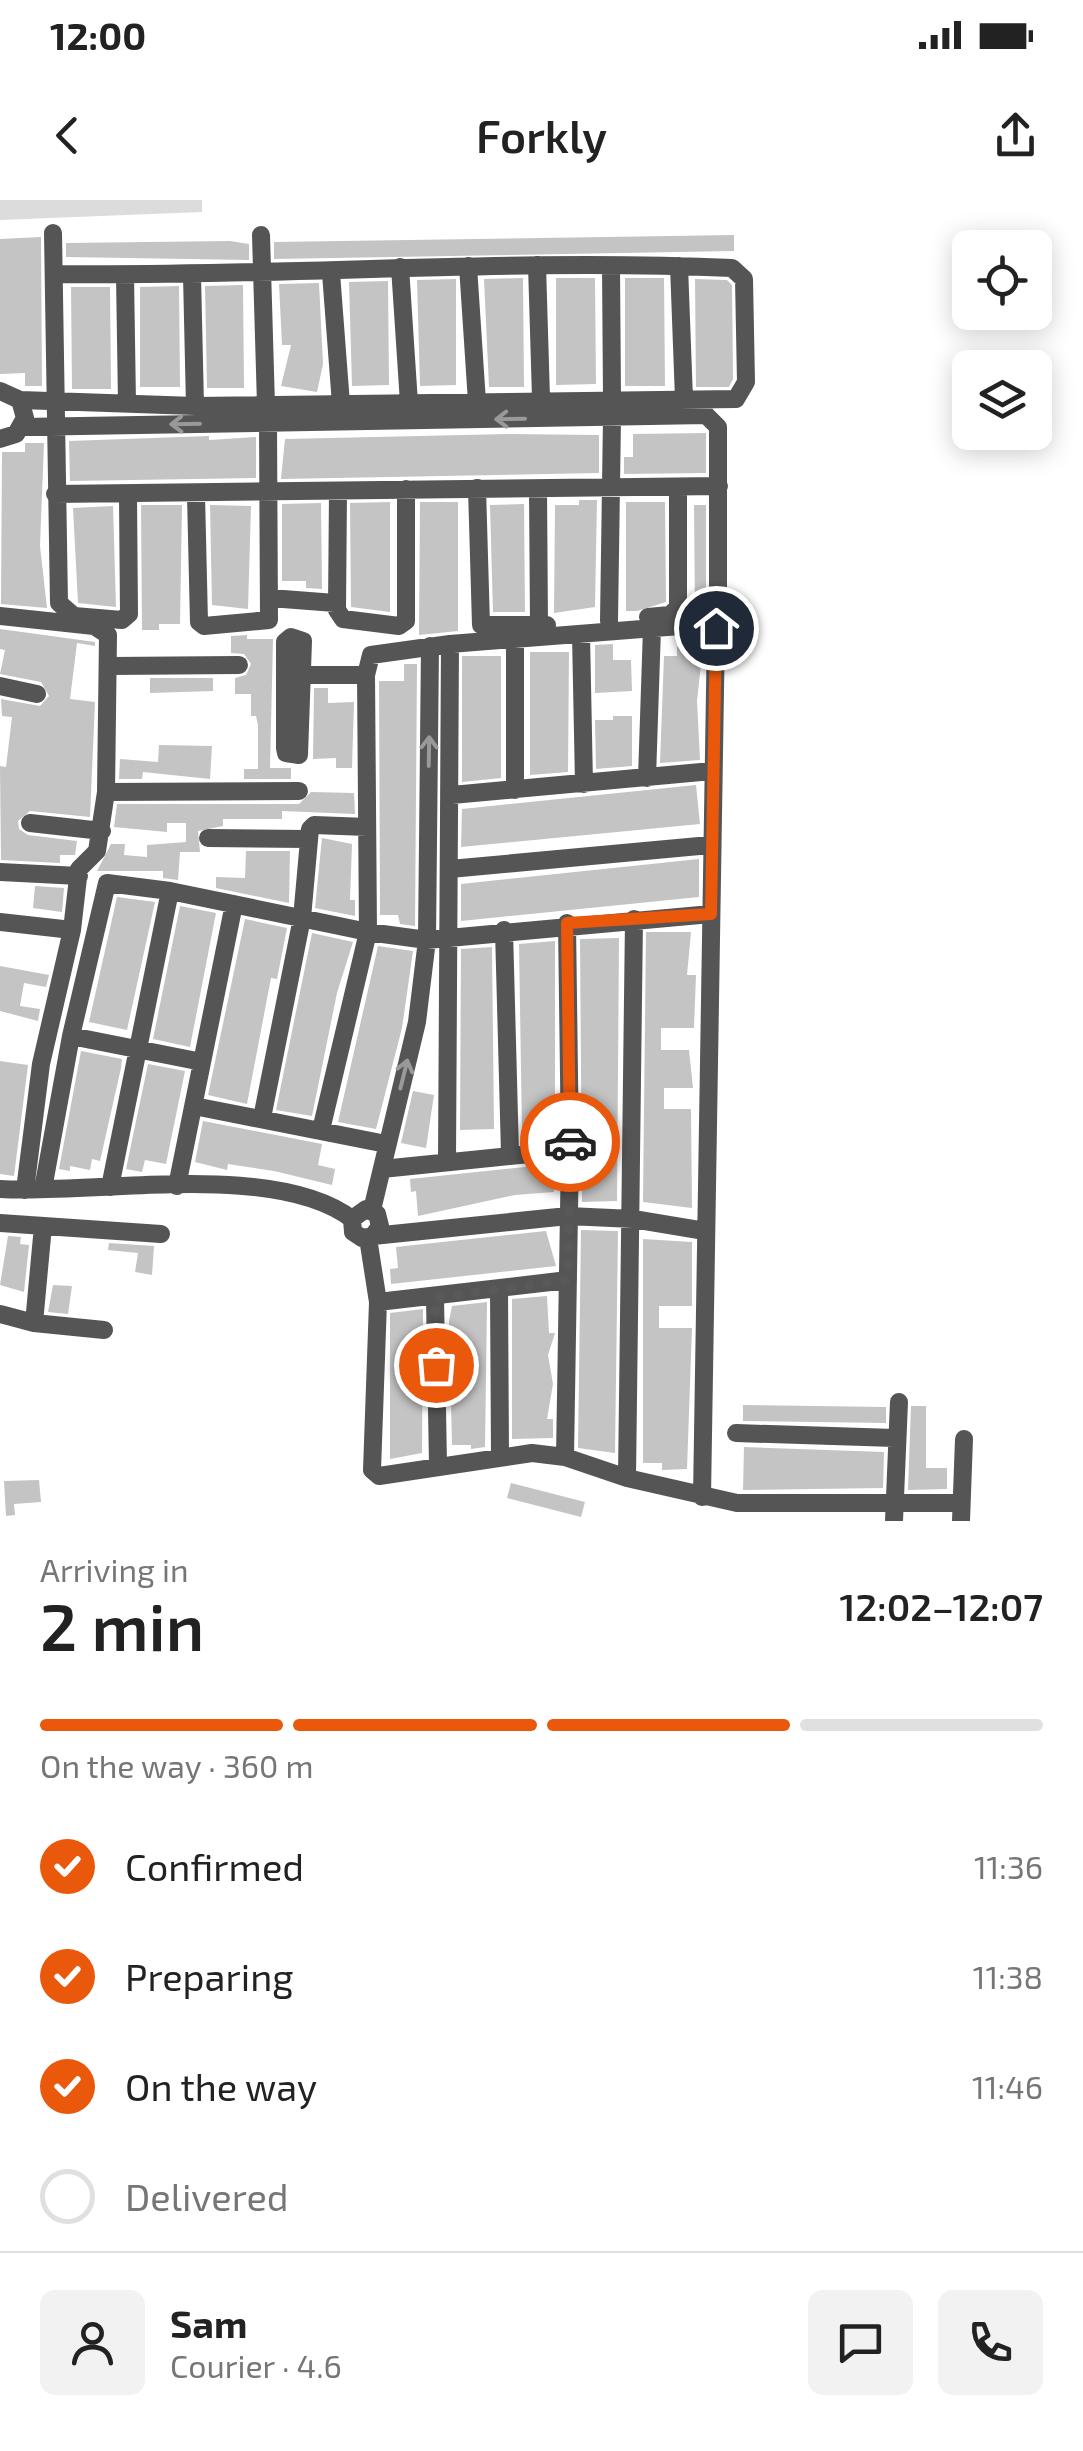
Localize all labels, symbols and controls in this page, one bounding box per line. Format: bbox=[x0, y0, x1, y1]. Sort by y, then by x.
text: 12:00 bbox=[50, 12, 146, 58]
icon: back bbox=[40, 108, 95, 163]
text: Forkly bbox=[476, 108, 607, 162]
icon: share bbox=[988, 108, 1043, 163]
map controls bbox=[952, 230, 1052, 450]
button: locate bbox=[952, 230, 1052, 330]
button: layers bbox=[952, 350, 1052, 450]
one-way arrow bbox=[495, 410, 528, 428]
one-way arrow bbox=[170, 414, 202, 433]
pin bbox=[674, 586, 759, 671]
icon: home bbox=[689, 601, 744, 656]
one-way arrow bbox=[420, 736, 438, 768]
one-way arrow bbox=[396, 1059, 414, 1091]
courier bbox=[520, 1092, 620, 1192]
icon: car bbox=[543, 1115, 598, 1170]
pin bbox=[394, 1323, 479, 1408]
icon: bag bbox=[409, 1338, 464, 1393]
text: Arriving in bbox=[40, 1550, 189, 1588]
text: 12:02–12:07 bbox=[840, 1583, 1043, 1629]
text: 2 min bbox=[40, 1586, 204, 1664]
text: On the way · 360 m bbox=[40, 1746, 313, 1784]
icon: check bbox=[40, 1839, 95, 1894]
text: Confirmed bbox=[125, 1843, 304, 1889]
text: 11:36 bbox=[974, 1847, 1043, 1885]
icon: check bbox=[40, 1949, 95, 2004]
text: Preparing bbox=[125, 1953, 293, 1999]
text: 11:38 bbox=[973, 1957, 1043, 1995]
icon: check bbox=[40, 2059, 95, 2114]
text: On the way bbox=[125, 2063, 317, 2109]
text: 11:46 bbox=[972, 2067, 1043, 2105]
text: Delivered bbox=[125, 2173, 289, 2219]
button: person bbox=[40, 2290, 145, 2395]
button: chat bbox=[808, 2290, 913, 2395]
button: phone bbox=[938, 2290, 1043, 2395]
text: Sam bbox=[170, 2300, 247, 2346]
text: Courier · 4.6 bbox=[170, 2346, 342, 2384]

